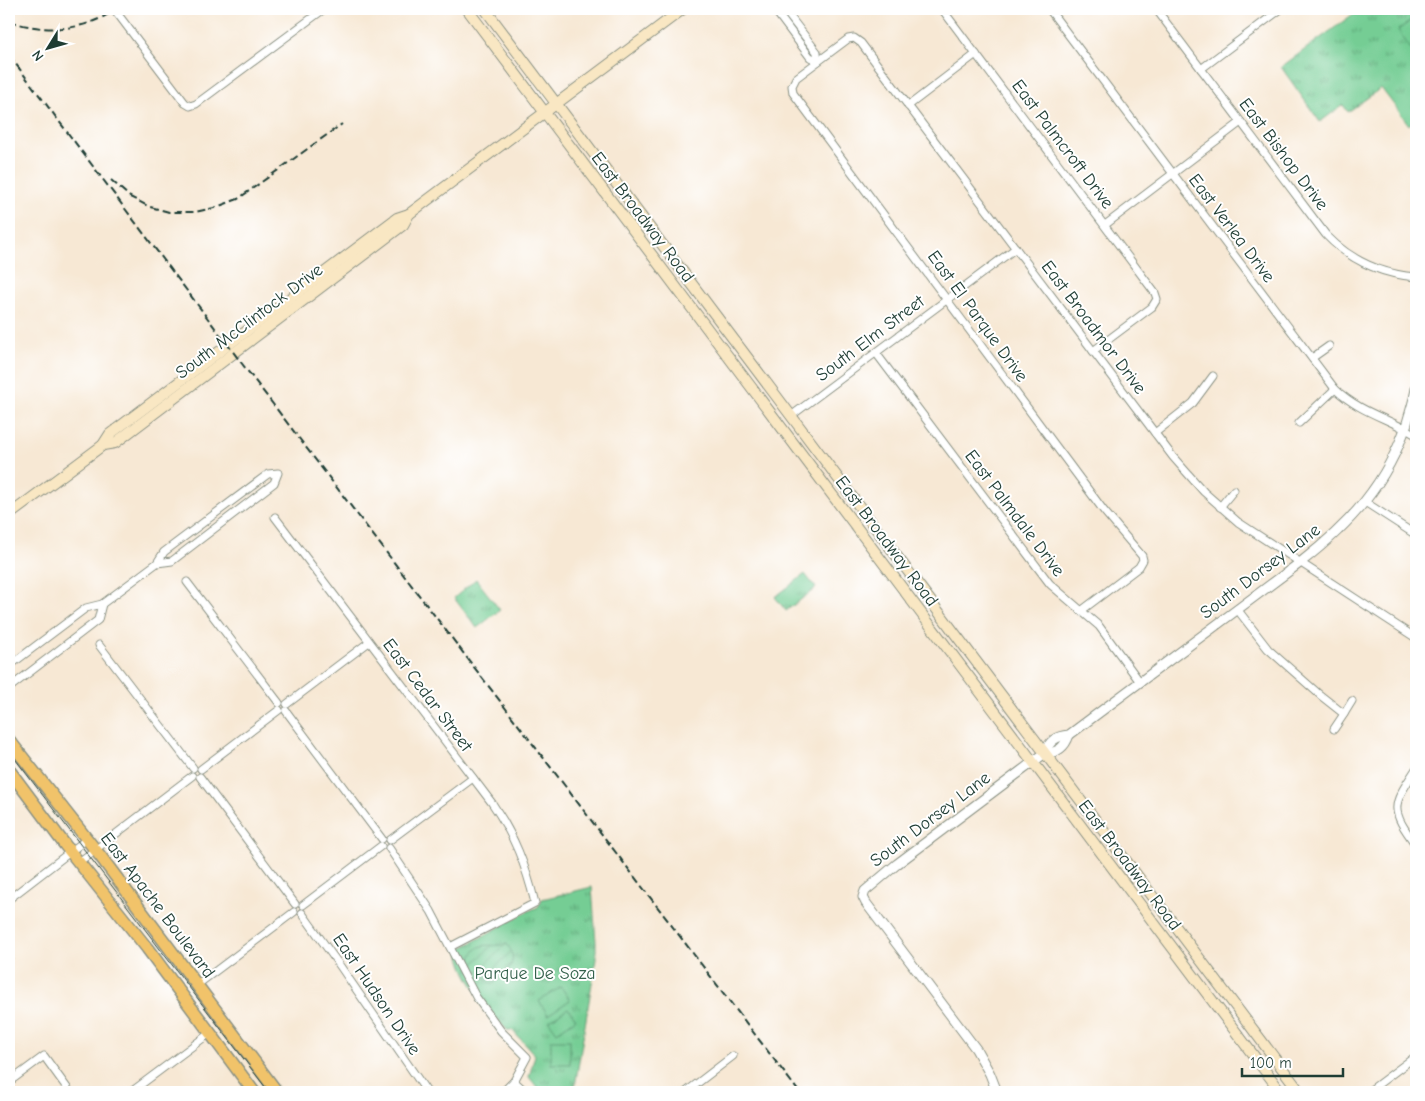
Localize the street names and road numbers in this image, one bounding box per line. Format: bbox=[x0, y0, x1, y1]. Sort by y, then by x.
street label: East Palmcroft Drive bbox=[1007, 76, 1118, 213]
street label: East Bishop Drive bbox=[1235, 94, 1333, 215]
street label: East Broadway Road bbox=[587, 148, 698, 287]
street label: East Verlea Drive bbox=[1184, 170, 1279, 287]
street label: East El Parque Drive bbox=[923, 246, 1032, 386]
street label: East Broadmor Drive bbox=[1037, 257, 1151, 398]
street label: South McClintock Drive bbox=[172, 259, 327, 384]
street label: South Elm Street bbox=[812, 290, 929, 386]
street label: East Palmdale Drive bbox=[960, 446, 1069, 581]
street label: East Broadway Road bbox=[831, 472, 942, 611]
street label: South Dorsey Lane bbox=[1196, 519, 1324, 623]
street label: East Cedar Street bbox=[378, 635, 477, 757]
street label: South Dorsey Lane bbox=[866, 767, 994, 871]
street label: East Broadway Road bbox=[1074, 796, 1185, 935]
street label: East Apache Boulevard bbox=[96, 828, 219, 982]
street label: East Hudson Drive bbox=[328, 929, 425, 1059]

